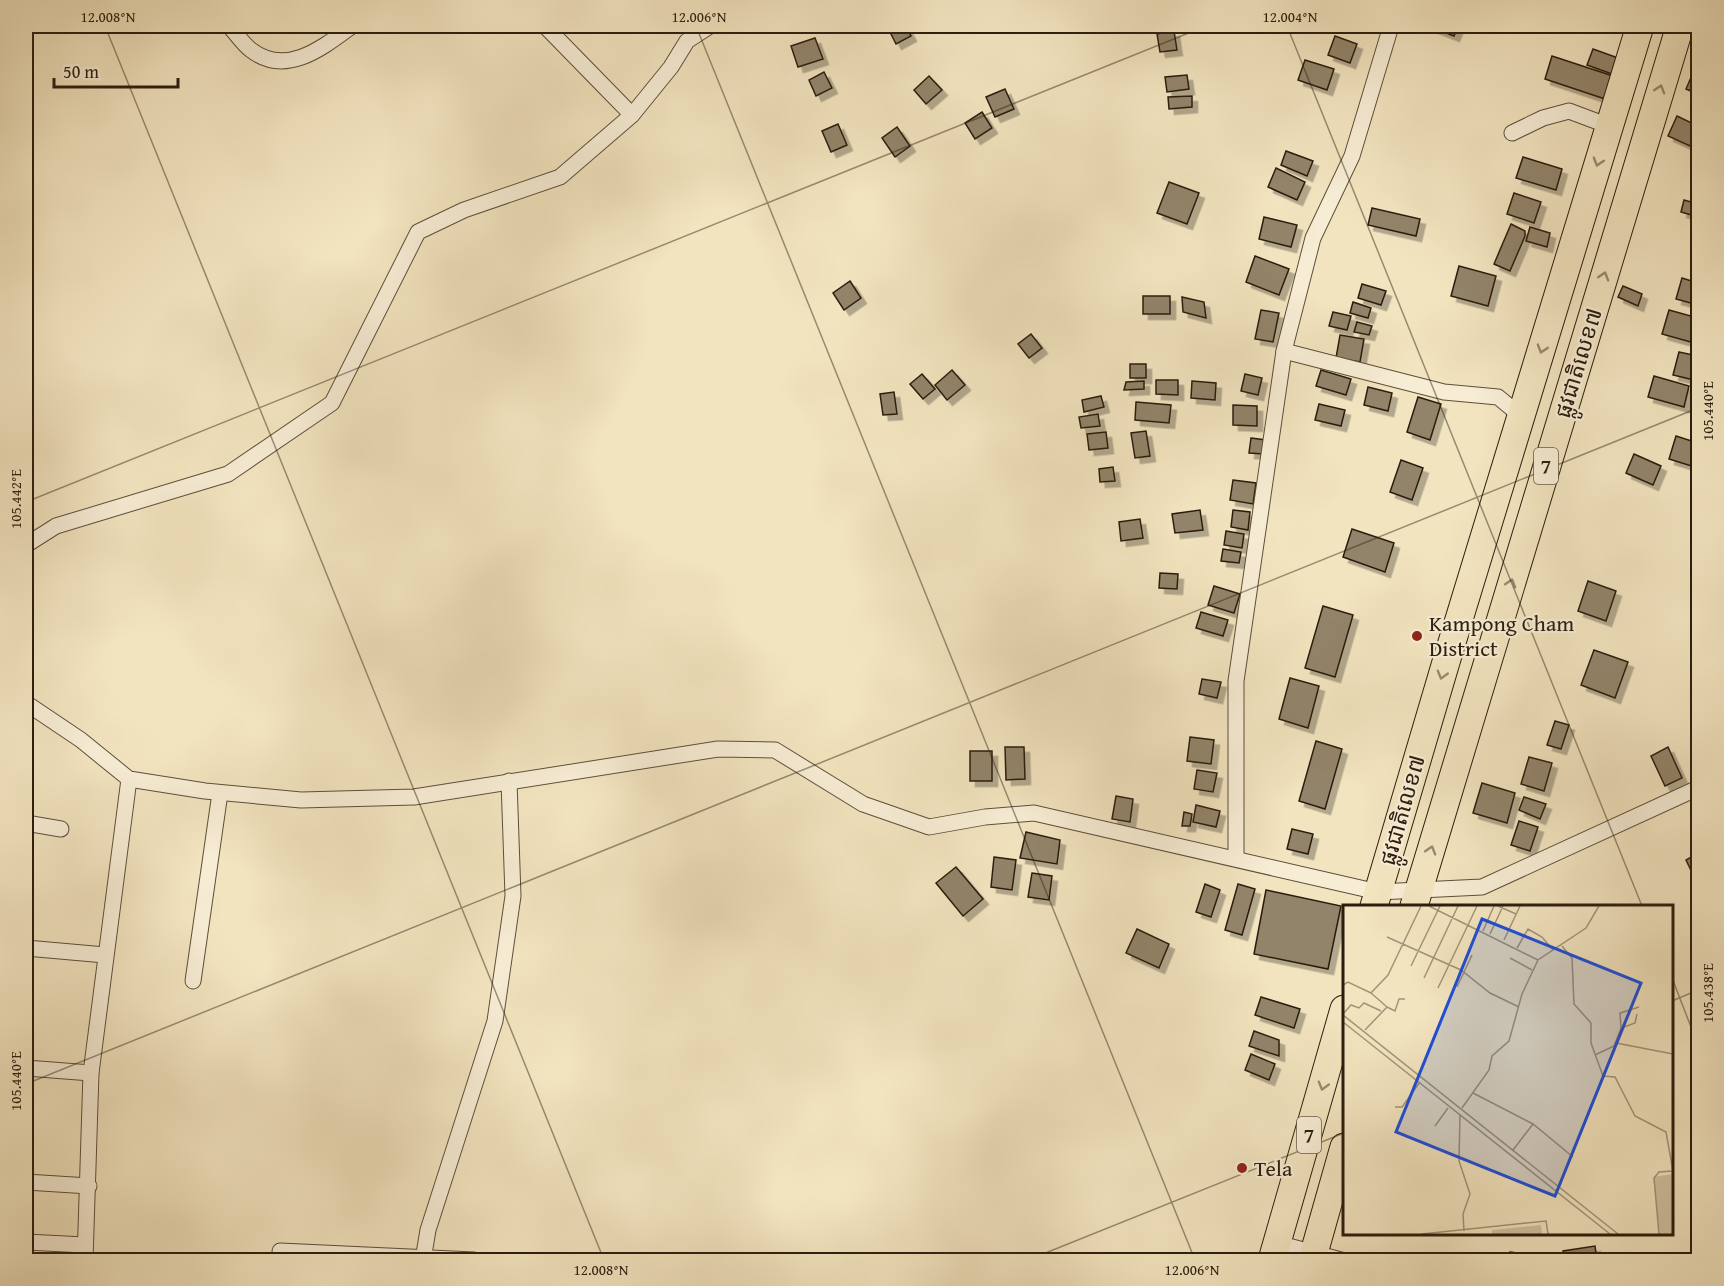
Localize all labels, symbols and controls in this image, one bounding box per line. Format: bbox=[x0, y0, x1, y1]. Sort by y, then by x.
text: 12.008°N bbox=[81, 6, 136, 27]
text: 12.006°N bbox=[672, 6, 727, 27]
text: 12.004°N bbox=[1263, 6, 1318, 27]
scale bar bbox=[54, 51, 178, 89]
text: 50 m bbox=[63, 58, 99, 85]
one-way arrow bbox=[1653, 84, 1665, 95]
one-way arrow bbox=[1593, 156, 1605, 167]
one-way arrow bbox=[1597, 271, 1609, 282]
street label: ផ្លូវជាតិលេខ៧ bbox=[1546, 304, 1614, 423]
one-way arrow bbox=[1537, 343, 1549, 353]
text: 105.440°E bbox=[1697, 381, 1718, 441]
road number: 7 bbox=[1534, 448, 1558, 484]
text: 105.442°E bbox=[5, 469, 26, 529]
one-way arrow bbox=[1504, 578, 1516, 589]
place label: Kampong Cham District bbox=[1429, 607, 1574, 664]
marker: Kampong Cham District bbox=[1410, 629, 1424, 643]
one-way arrow bbox=[1436, 670, 1449, 680]
street label: ផ្លូវជាតិលេខ៧ bbox=[1371, 751, 1437, 870]
one-way arrow bbox=[1424, 846, 1436, 856]
inset map bbox=[1343, 905, 1673, 1235]
text: 105.438°E bbox=[1697, 963, 1718, 1023]
text: 105.440°E bbox=[5, 1051, 26, 1111]
one-way arrow bbox=[1318, 1080, 1330, 1091]
road number: 7 bbox=[1297, 1117, 1321, 1153]
place label: Tela bbox=[1254, 1152, 1293, 1184]
marker: Tela bbox=[1235, 1161, 1249, 1175]
text: 12.008°N bbox=[574, 1259, 629, 1280]
text: 12.006°N bbox=[1165, 1259, 1220, 1280]

